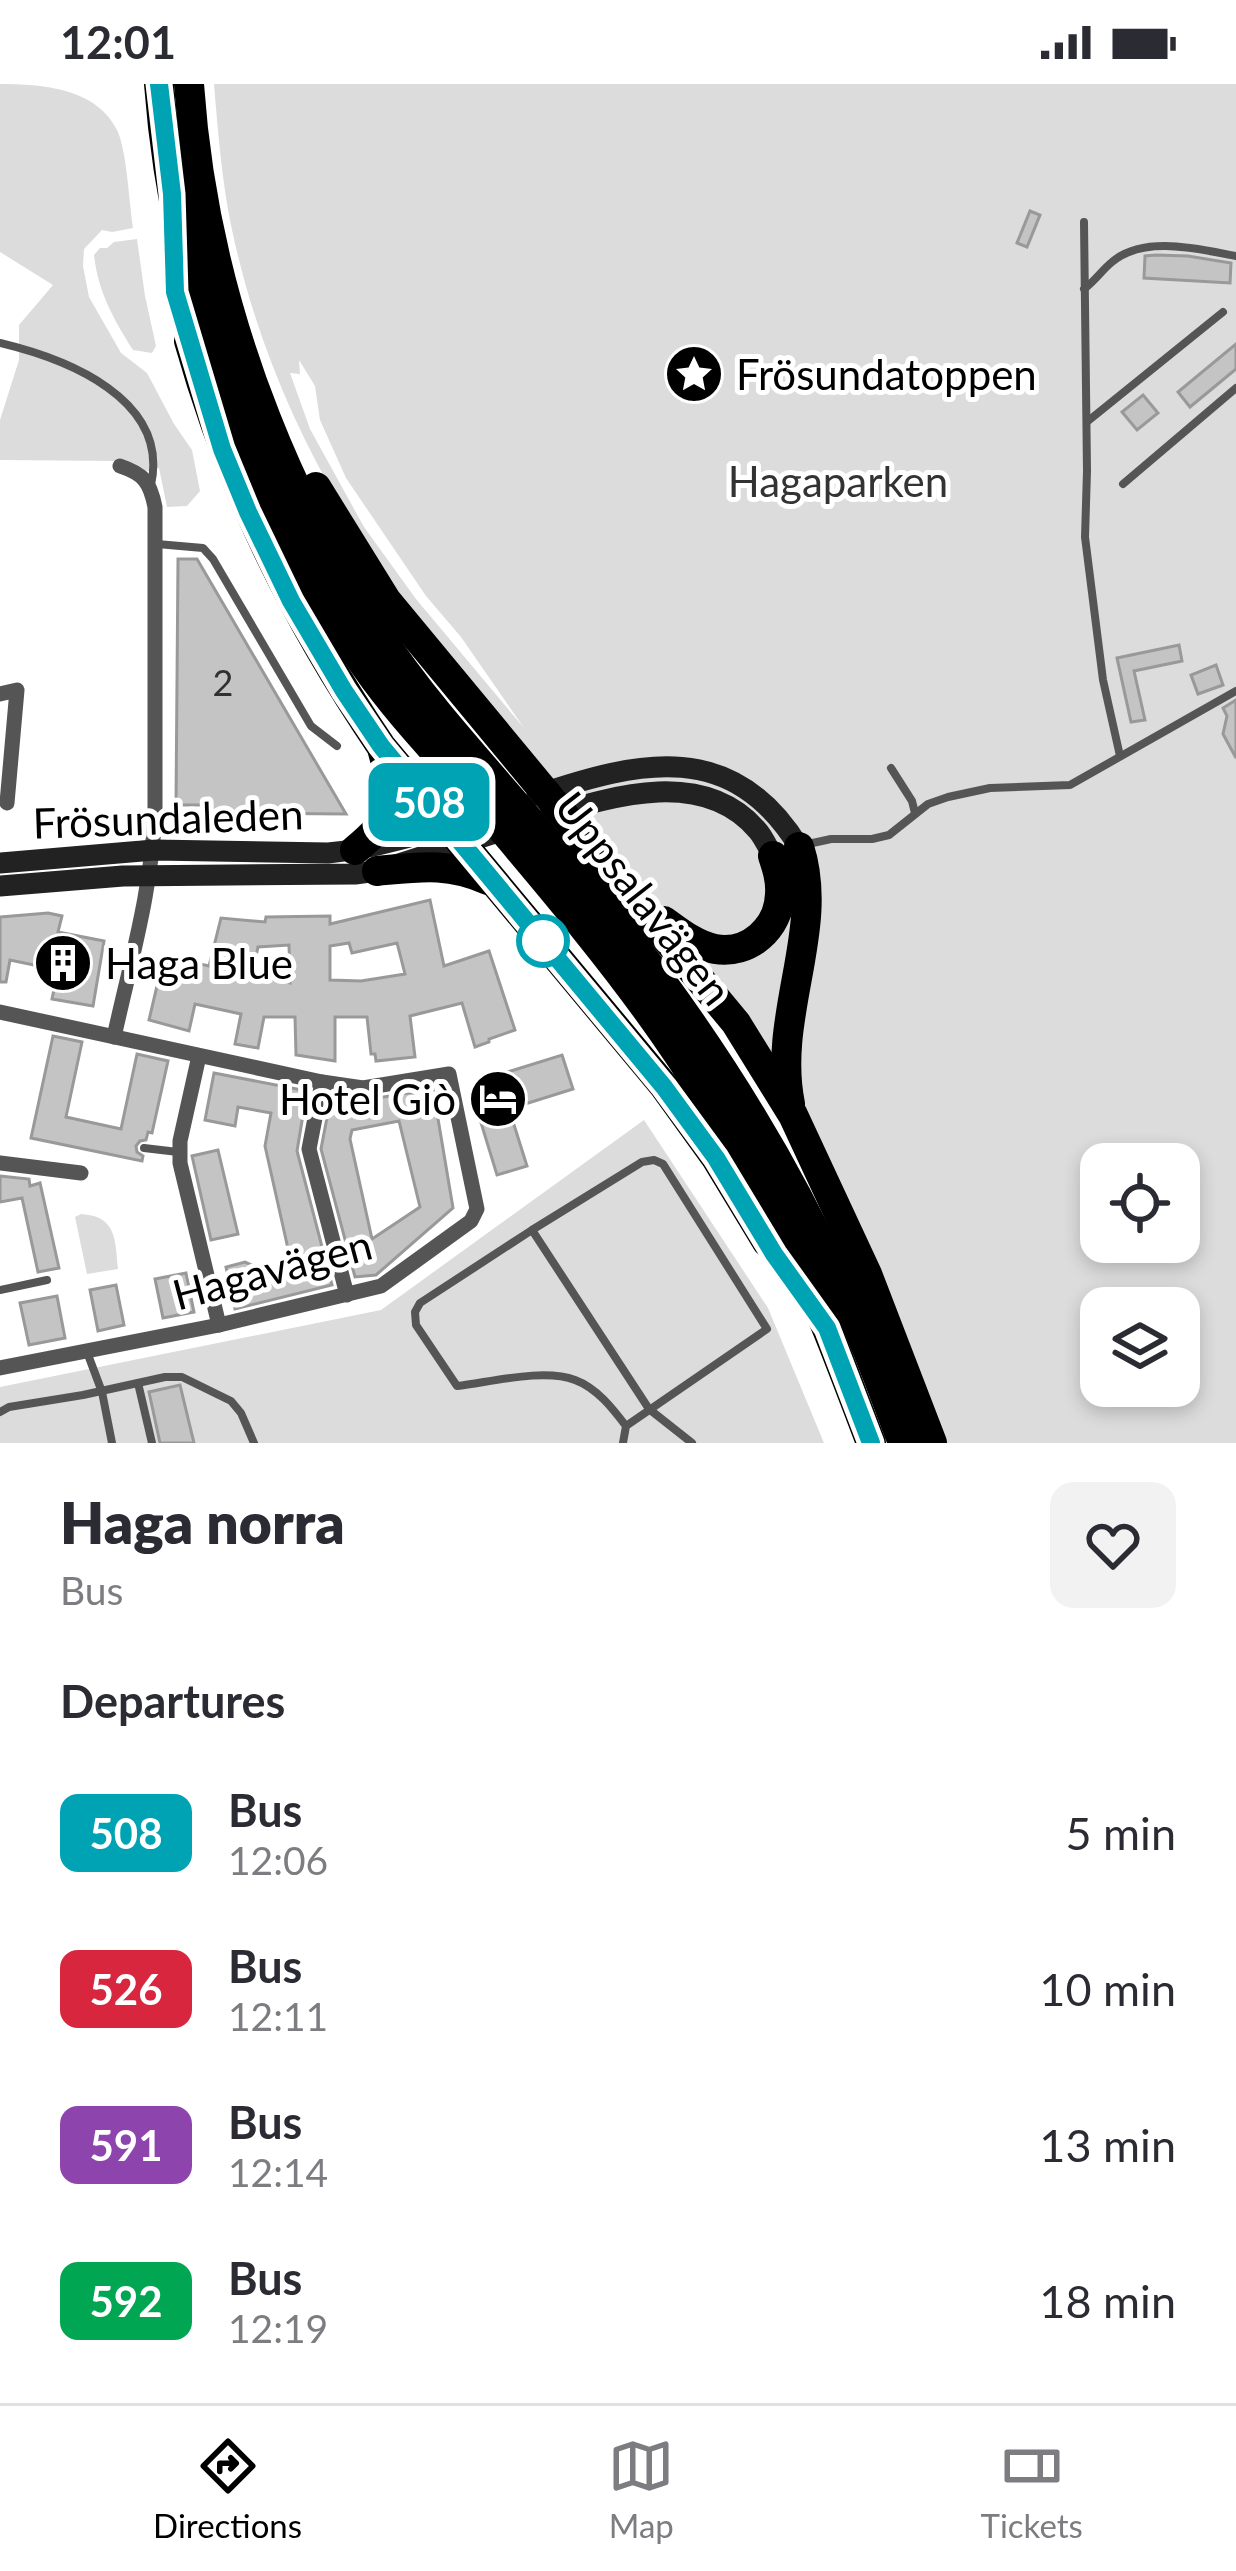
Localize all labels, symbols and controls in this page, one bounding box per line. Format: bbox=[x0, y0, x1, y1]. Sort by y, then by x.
text: 12:01 bbox=[60, 15, 176, 69]
place icon: Frösundatoppen bbox=[663, 343, 725, 405]
place label: Frösundatoppen bbox=[736, 349, 1037, 399]
park label: Hagaparken bbox=[728, 456, 948, 506]
house number: 2 bbox=[213, 660, 233, 704]
line badge: 508 bbox=[360, 763, 498, 841]
text: 508 bbox=[392, 777, 466, 827]
street label: Uppsalavägen bbox=[546, 782, 742, 1014]
street label: Frösundaleden bbox=[32, 788, 304, 848]
unlabelled marker bbox=[518, 916, 568, 966]
building icon: Haga Blue bbox=[32, 932, 94, 994]
place label: Haga Blue bbox=[105, 938, 293, 988]
hotel icon: Hotel Giò bbox=[467, 1068, 529, 1130]
place label: Hotel Giò bbox=[279, 1074, 456, 1124]
map controls bbox=[1080, 1143, 1200, 1407]
button: locate bbox=[1080, 1143, 1200, 1263]
street label: Hagavägen bbox=[167, 1218, 377, 1320]
button: layers bbox=[1080, 1287, 1200, 1407]
button: heart bbox=[1050, 1482, 1176, 1608]
text: Haga norra bbox=[60, 1488, 345, 1556]
text: Bus bbox=[60, 1567, 123, 1613]
text: Departures bbox=[60, 1674, 285, 1728]
text: Bus bbox=[228, 1783, 302, 1837]
text: 5 min bbox=[1065, 1806, 1176, 1860]
text: 508 bbox=[89, 1808, 163, 1858]
text: 12:06 bbox=[228, 1837, 328, 1883]
text: Bus bbox=[228, 1939, 302, 1993]
text: 10 min bbox=[1039, 1962, 1176, 2016]
text: 526 bbox=[89, 1964, 163, 2014]
text: 12:11 bbox=[228, 1993, 328, 2039]
text: Bus bbox=[228, 2095, 302, 2149]
text: 13 min bbox=[1039, 2118, 1176, 2172]
text: 591 bbox=[89, 2120, 163, 2170]
text: 12:14 bbox=[228, 2149, 328, 2195]
text: Bus bbox=[228, 2251, 302, 2305]
text: 18 min bbox=[1039, 2274, 1176, 2328]
text: 592 bbox=[89, 2276, 163, 2326]
text: 12:19 bbox=[228, 2305, 328, 2351]
tab: Directions bbox=[153, 2433, 302, 2545]
tab: Map bbox=[608, 2433, 674, 2545]
tab: Tickets bbox=[981, 2433, 1083, 2545]

